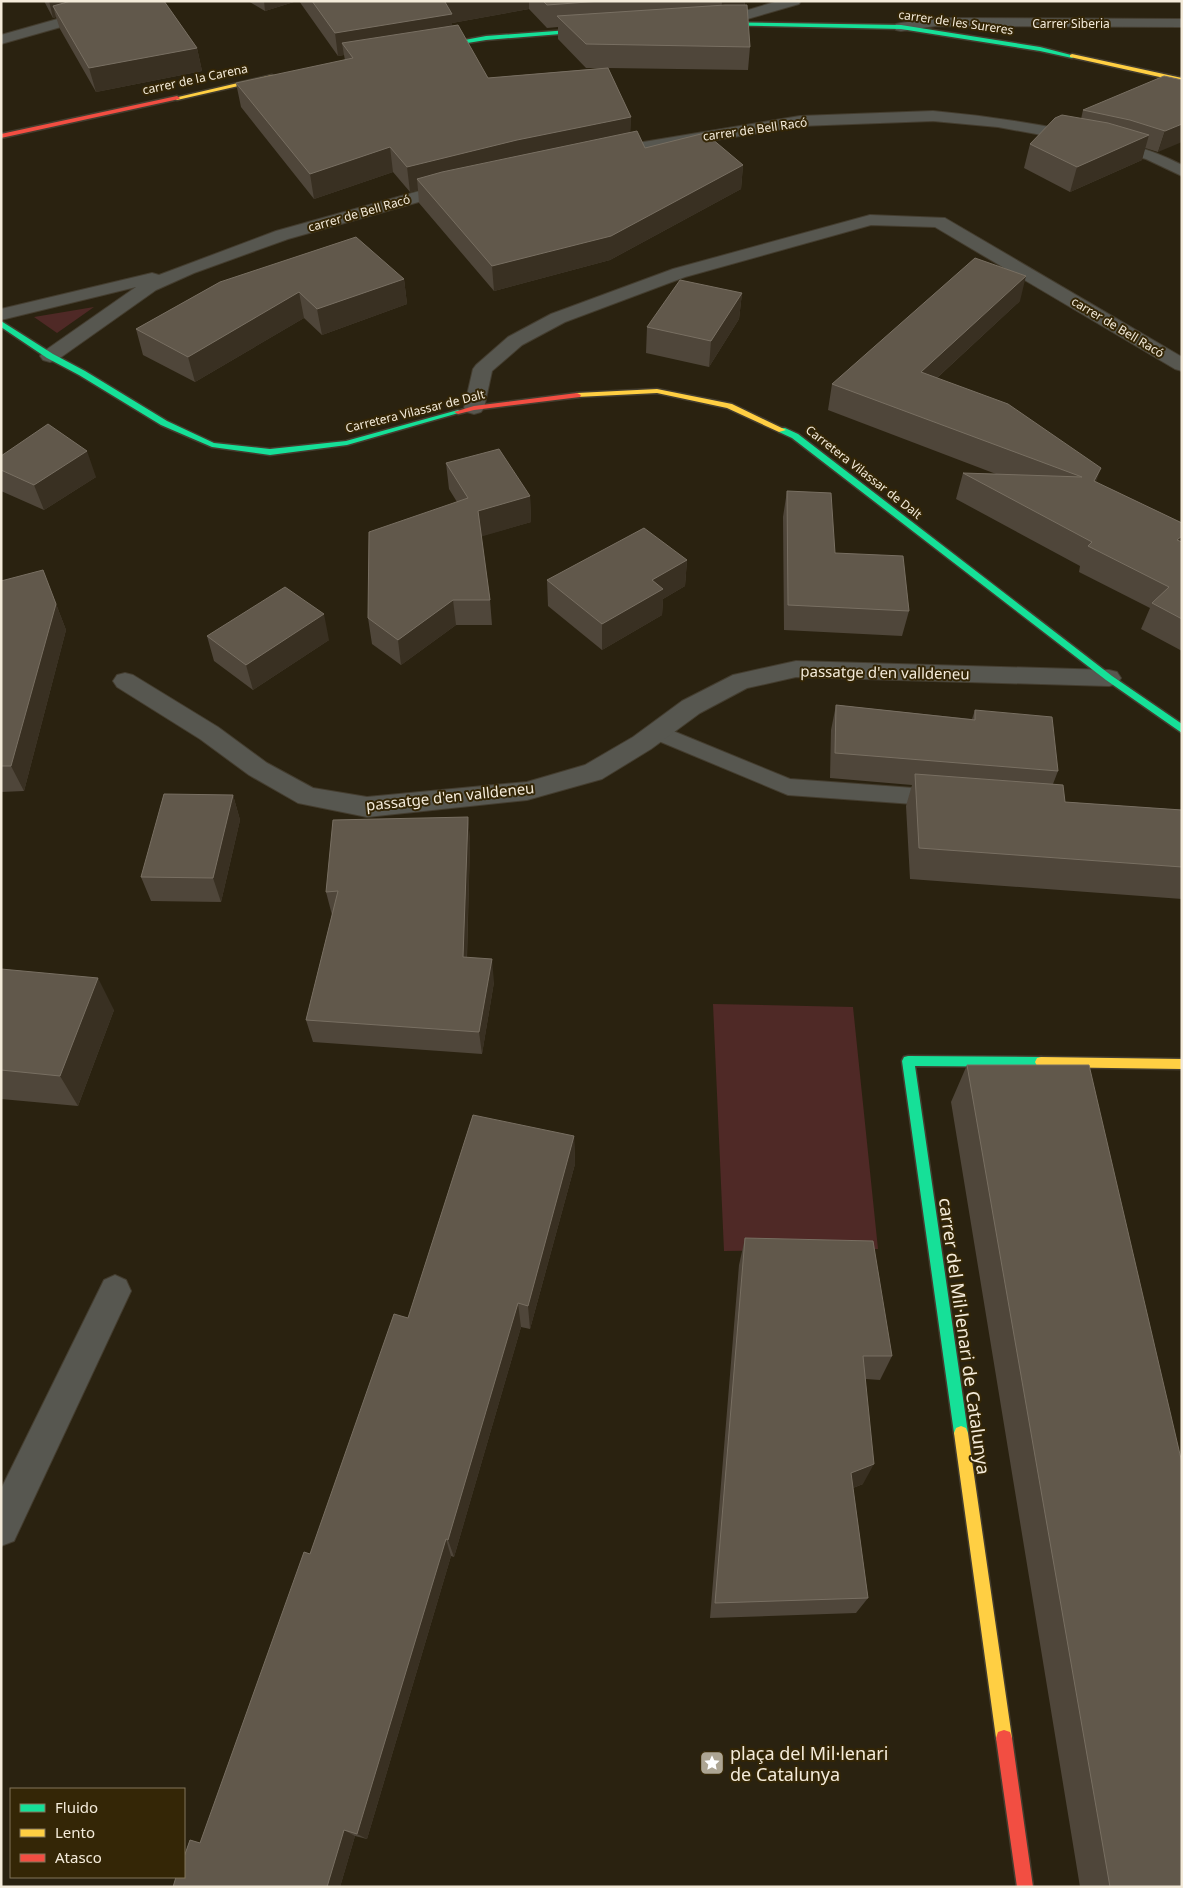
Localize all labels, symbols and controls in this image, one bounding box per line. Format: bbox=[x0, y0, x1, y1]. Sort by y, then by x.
street label: carrer de les Sureres bbox=[898, 6, 1015, 39]
street label: Carrer Siberia bbox=[1032, 15, 1110, 32]
street label: carrer de la Carena bbox=[141, 60, 249, 98]
street label: carrer de Bell Racó bbox=[702, 113, 808, 145]
street label: carrer de Bell Racó bbox=[306, 190, 412, 236]
street label: carrer de Bell Racó bbox=[1068, 293, 1168, 361]
street label: Carretera Vilassar de Dalt bbox=[344, 385, 487, 437]
street label: Carretera Vilassar de Dalt bbox=[802, 421, 926, 523]
street label: passatge d'en valldeneu bbox=[800, 661, 970, 683]
street label: passatge d'en valldeneu bbox=[365, 777, 535, 815]
street label: carrer del Mil·lenari de Catalunya bbox=[934, 1196, 996, 1476]
place label: plaça del Mil·lenari de Catalunya bbox=[730, 1741, 888, 1786]
place icon: plaça del Mil·lenari de Catalunya bbox=[699, 1750, 725, 1776]
legend bbox=[10, 1788, 185, 1878]
text: Fluido bbox=[55, 1797, 98, 1817]
text: Lento bbox=[55, 1822, 95, 1842]
text: Atasco bbox=[55, 1847, 102, 1867]

